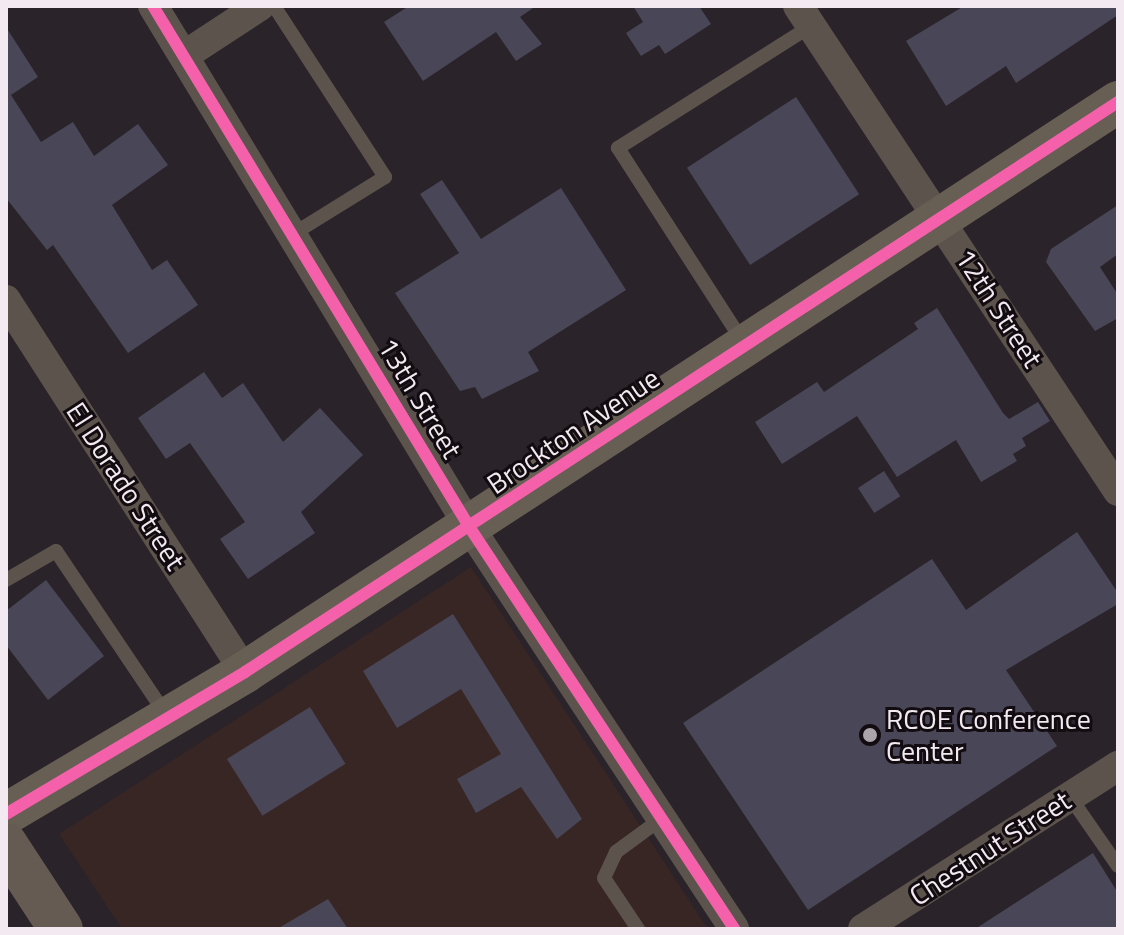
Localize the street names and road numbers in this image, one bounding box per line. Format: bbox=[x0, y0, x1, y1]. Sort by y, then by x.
street label: 12th Street bbox=[948, 242, 1050, 374]
street label: 13th Street bbox=[371, 332, 469, 464]
street label: Brockton Avenue bbox=[481, 361, 665, 501]
street label: El Dorado Street bbox=[59, 396, 193, 576]
street label: Chestnut Street bbox=[903, 783, 1077, 913]

